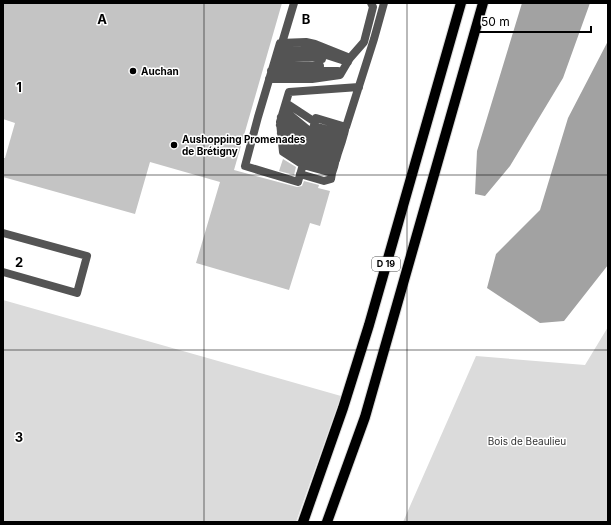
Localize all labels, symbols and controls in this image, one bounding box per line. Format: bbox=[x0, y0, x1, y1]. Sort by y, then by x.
scale bar bbox=[475, 8, 591, 34]
text: A bbox=[97, 11, 107, 27]
text: B bbox=[302, 11, 311, 27]
text: 50 m bbox=[481, 14, 510, 29]
place label: Auchan bbox=[141, 65, 179, 77]
marker: Auchan bbox=[128, 66, 138, 76]
text: 1 bbox=[16, 79, 22, 95]
place label: Aushopping Promenades de Brétigny bbox=[182, 133, 306, 158]
marker: Aushopping Promenades de Brétigny bbox=[169, 140, 179, 150]
text: 2 bbox=[15, 254, 23, 270]
road number: D 19 bbox=[372, 257, 400, 271]
text: 3 bbox=[15, 429, 23, 445]
park label: Bois de Beaulieu bbox=[488, 435, 566, 447]

